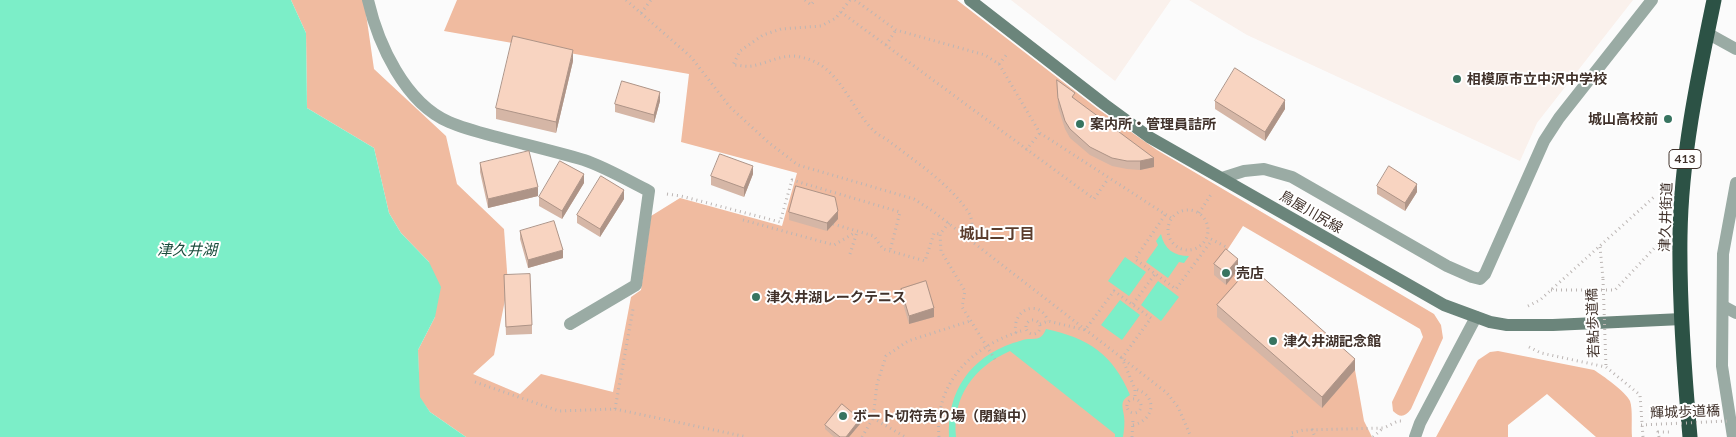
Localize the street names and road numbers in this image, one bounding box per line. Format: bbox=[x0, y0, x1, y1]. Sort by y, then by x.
road number: 413 bbox=[1669, 150, 1701, 168]
street label: 津久井街道 bbox=[1656, 182, 1676, 252]
street label: 鳥屋川尻線 bbox=[1276, 187, 1346, 237]
street label: 若鮎歩道橋 bbox=[1583, 288, 1603, 358]
street label: 輝城歩道橋 bbox=[1650, 402, 1720, 422]

